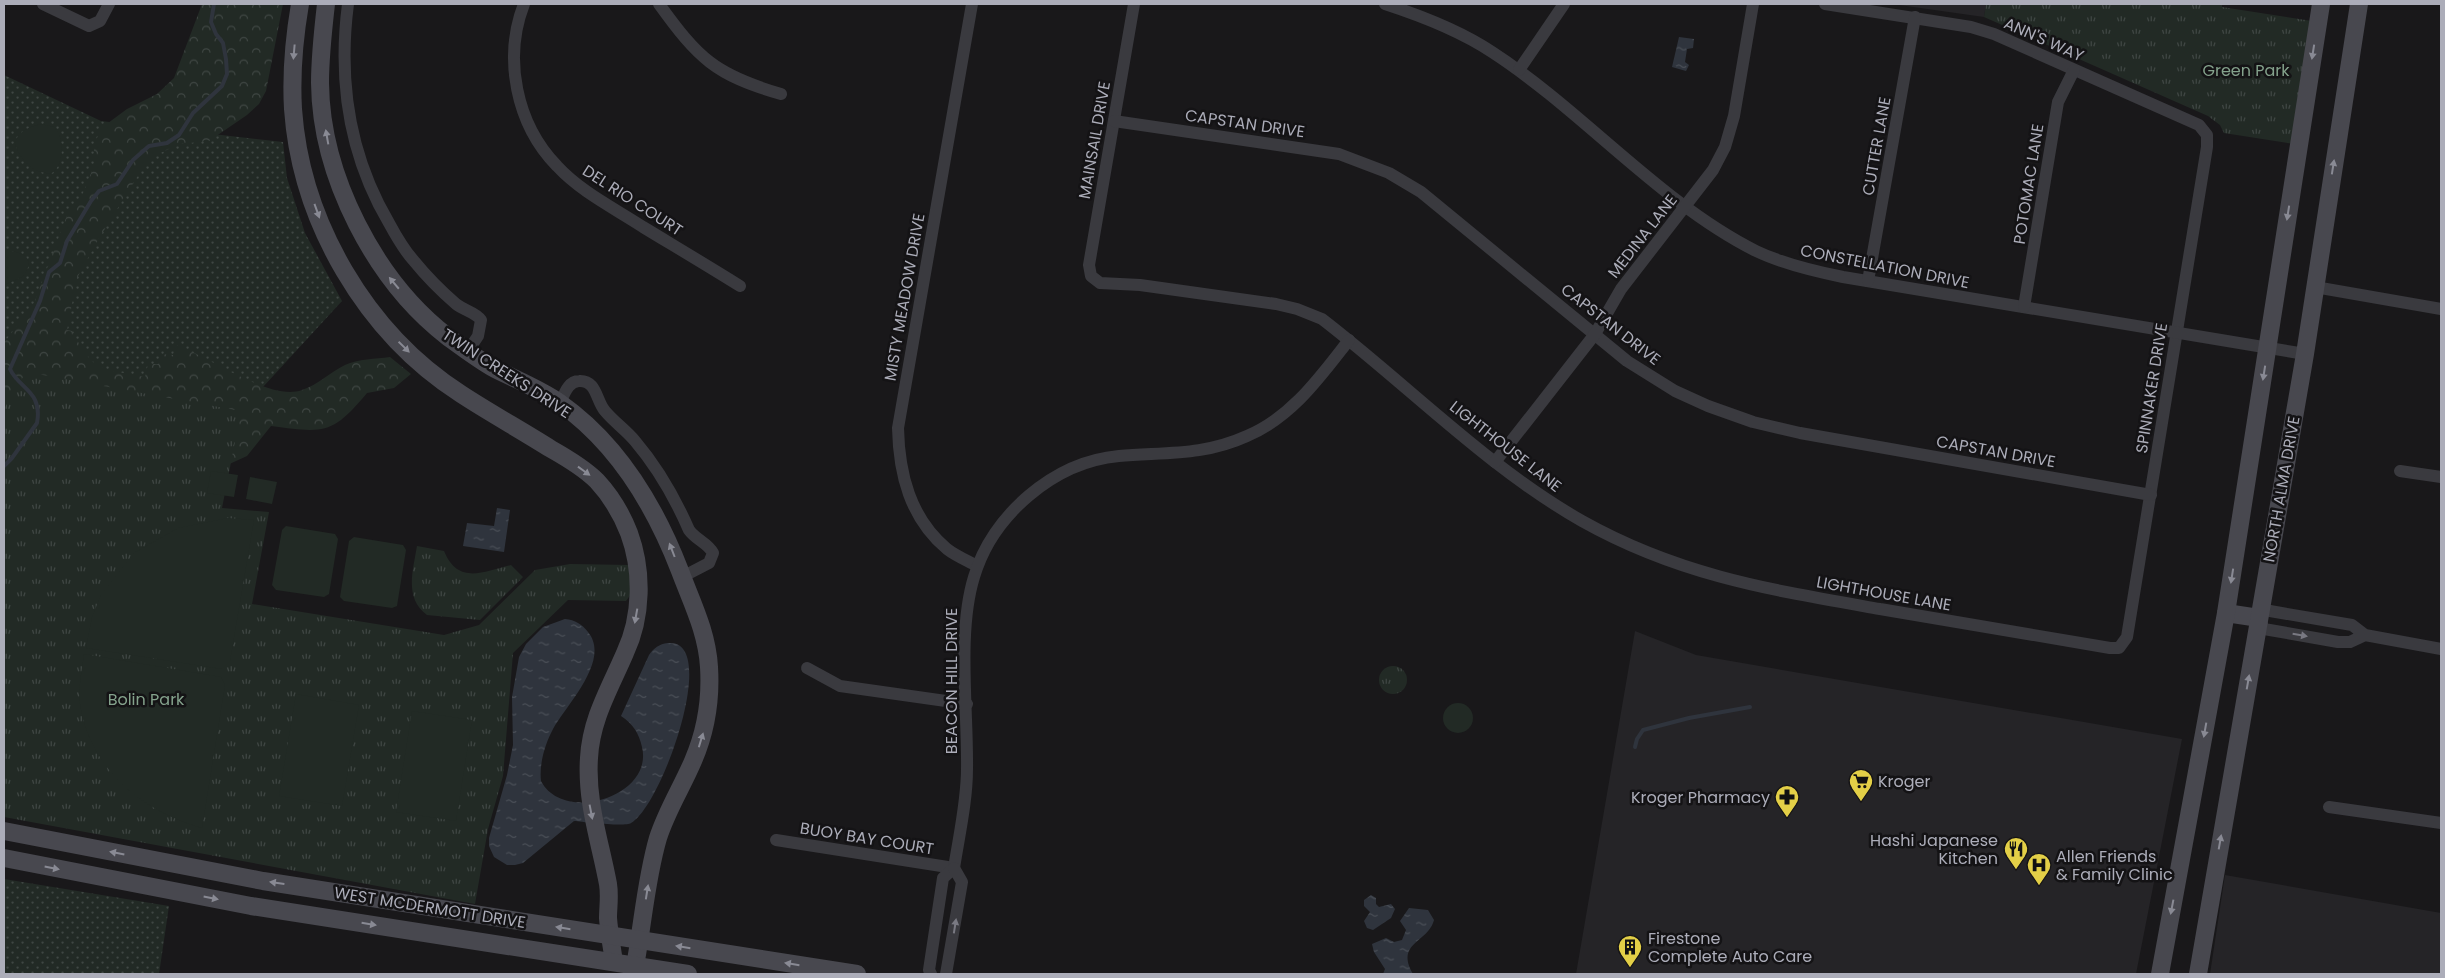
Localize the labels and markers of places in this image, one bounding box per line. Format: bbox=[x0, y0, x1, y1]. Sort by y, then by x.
supermarket icon: Kroger bbox=[1848, 768, 1874, 802]
place label: Kroger bbox=[1878, 770, 1931, 793]
pharmacy icon: Kroger Pharmacy bbox=[1774, 784, 1800, 818]
place label: Kroger Pharmacy bbox=[1631, 786, 1770, 809]
place label: Hashi Japanese Kitchen bbox=[1870, 829, 1998, 870]
restaurant icon: Hashi Japanese Kitchen bbox=[2003, 836, 2029, 870]
place label: Allen Friends & Family Clinic bbox=[2056, 845, 2173, 886]
hospital icon: Allen Friends & Family Clinic bbox=[2026, 852, 2052, 886]
place label: Firestone Complete Auto Care bbox=[1648, 927, 1812, 968]
building icon: Firestone Complete Auto Care bbox=[1617, 934, 1643, 968]

